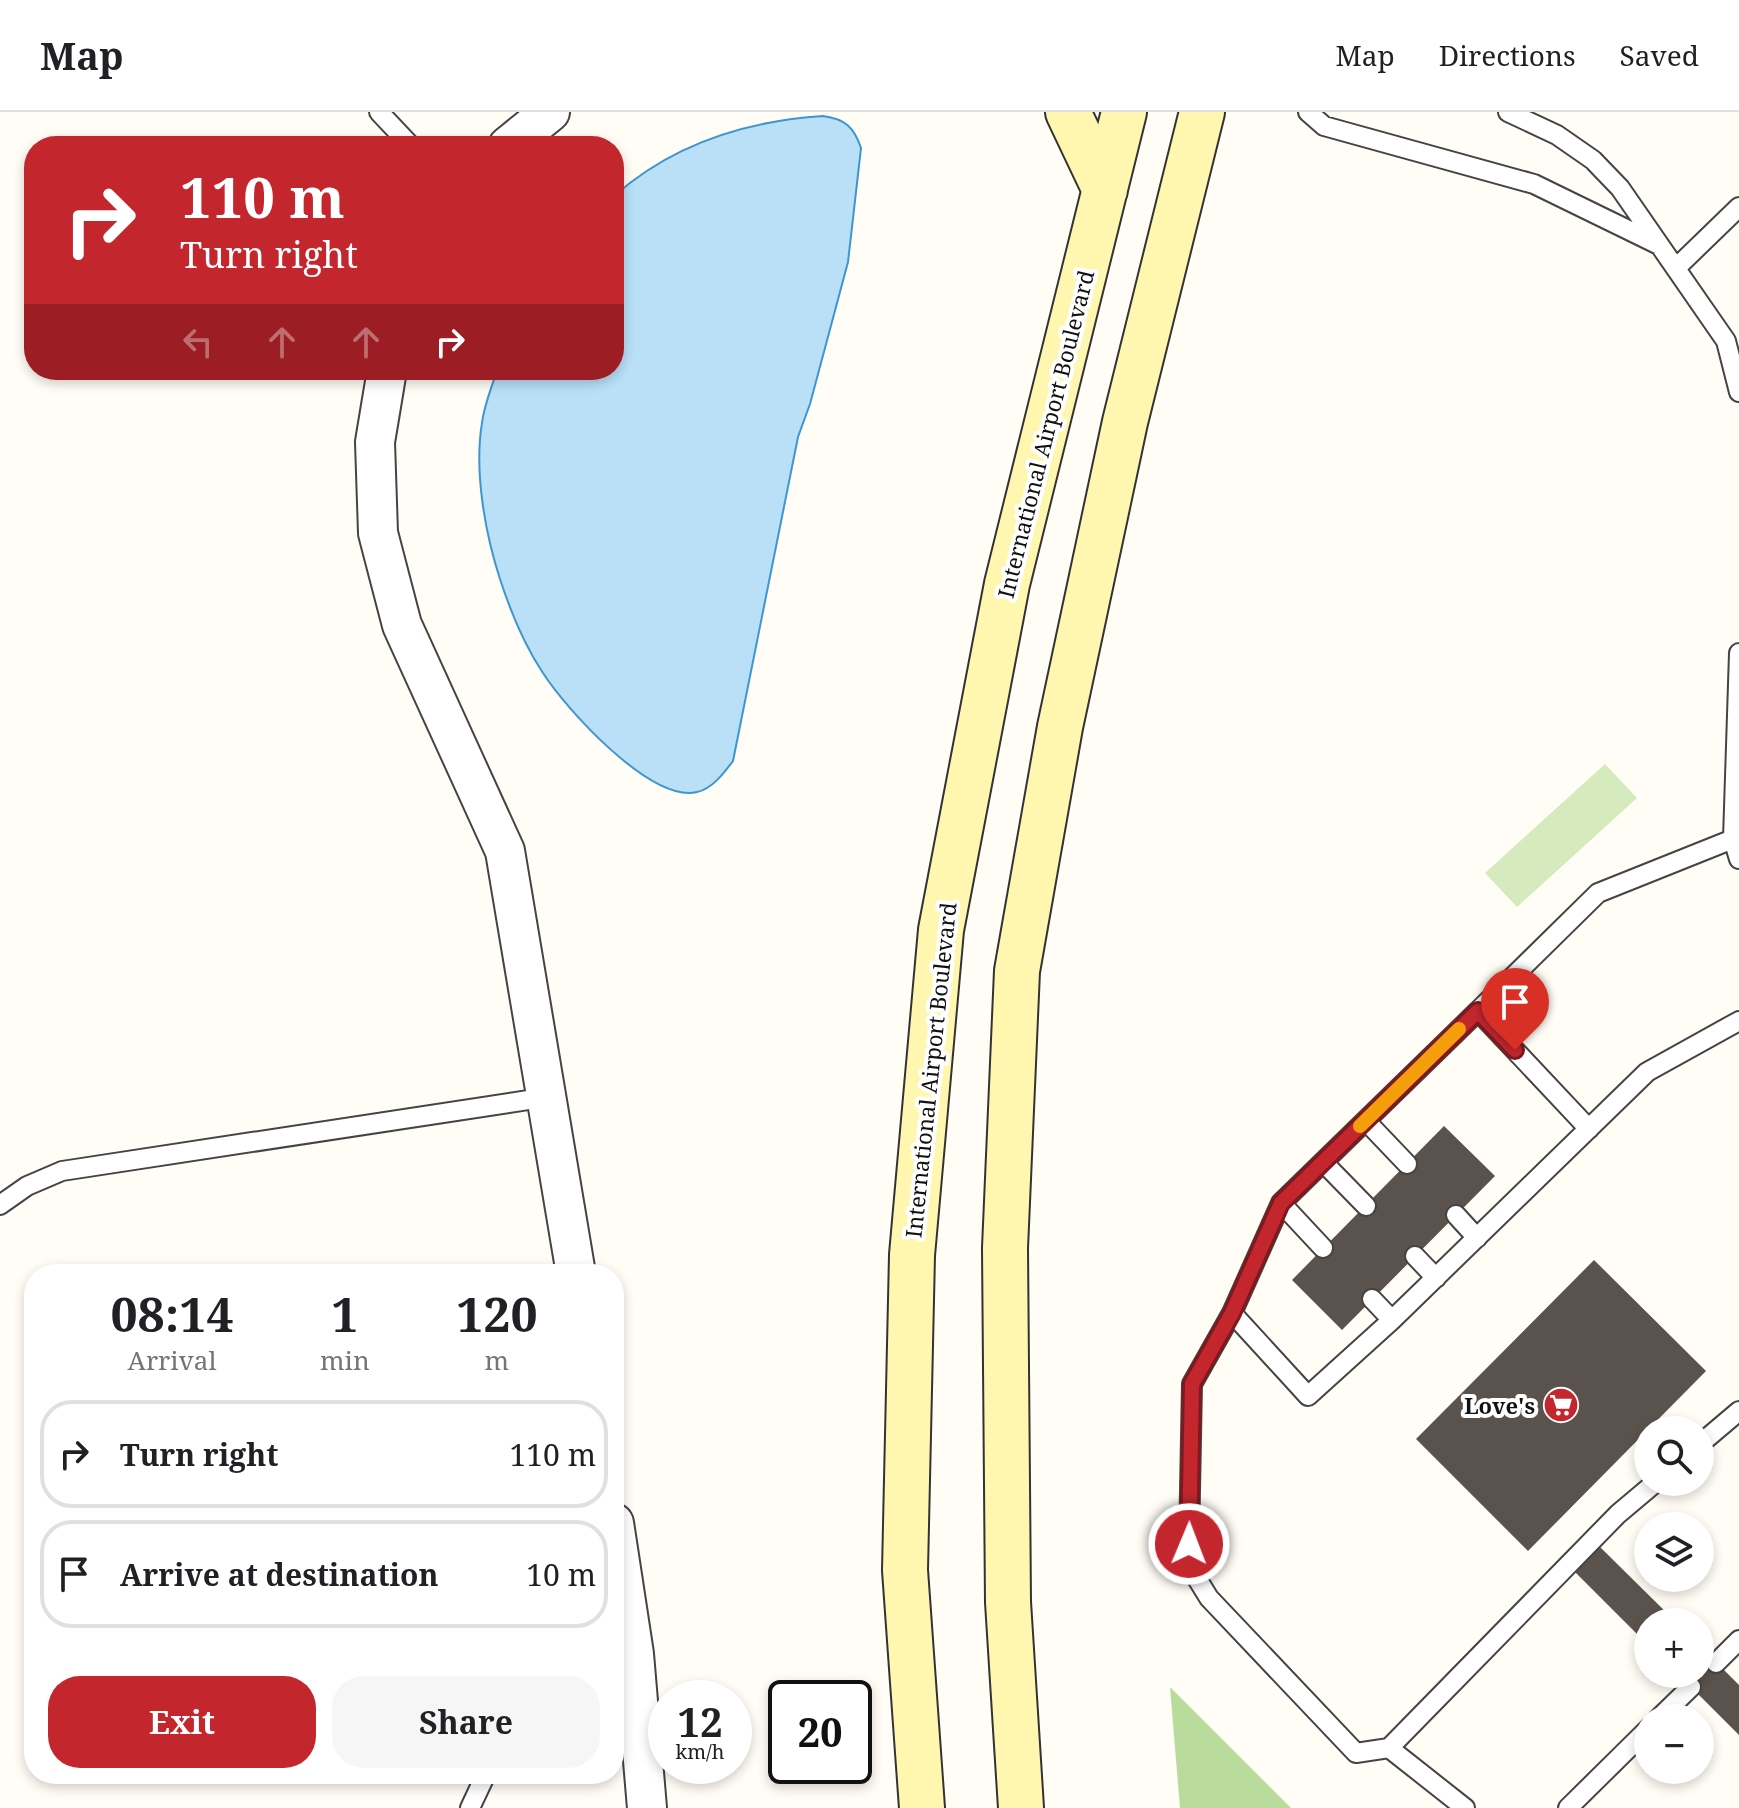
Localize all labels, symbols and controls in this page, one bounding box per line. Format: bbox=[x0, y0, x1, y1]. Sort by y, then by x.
text: Map bbox=[40, 29, 124, 81]
text: Map bbox=[1335, 36, 1395, 74]
text: Directions bbox=[1439, 36, 1576, 74]
text: Saved bbox=[1620, 36, 1699, 74]
text: 110 m bbox=[180, 158, 345, 234]
icon: right bbox=[48, 168, 152, 272]
text: Turn right bbox=[180, 230, 358, 279]
street label: International Airport Boulevard bbox=[990, 266, 1100, 601]
icon: left bbox=[176, 320, 220, 364]
icon: ahead bbox=[260, 320, 304, 364]
icon: ahead bbox=[344, 320, 388, 364]
icon: right bbox=[428, 320, 472, 364]
street label: International Airport Boulevard bbox=[897, 900, 963, 1239]
pin bbox=[1481, 968, 1549, 1050]
icon: arrive bbox=[1493, 980, 1537, 1024]
text: 08:14 bbox=[110, 1281, 234, 1346]
text: 1 bbox=[331, 1281, 358, 1346]
text: 120 bbox=[456, 1281, 538, 1346]
text: Arrival bbox=[128, 1342, 216, 1378]
text: min bbox=[320, 1342, 370, 1378]
text: m bbox=[485, 1342, 509, 1378]
supermarket icon: Love's bbox=[1542, 1386, 1580, 1424]
place label: Love's bbox=[1464, 1390, 1535, 1420]
map controls bbox=[1634, 1416, 1714, 1784]
button: search bbox=[1634, 1416, 1714, 1496]
icon: right bbox=[52, 1432, 96, 1476]
text: Turn right bbox=[120, 1434, 278, 1475]
text: 110 m bbox=[510, 1434, 596, 1475]
position arrow bbox=[1147, 1502, 1231, 1586]
button: layers bbox=[1634, 1512, 1714, 1592]
icon: arrive bbox=[52, 1552, 96, 1596]
text: Arrive at destination bbox=[120, 1554, 439, 1595]
text: 10 m bbox=[526, 1554, 596, 1595]
button: + bbox=[1634, 1608, 1714, 1688]
button: Exit bbox=[48, 1676, 316, 1768]
button: Share bbox=[332, 1676, 600, 1768]
speed limit sign: 20 bbox=[768, 1680, 872, 1784]
text: 12 bbox=[677, 1694, 723, 1749]
button: − bbox=[1634, 1704, 1714, 1784]
text: km/h bbox=[675, 1738, 725, 1765]

